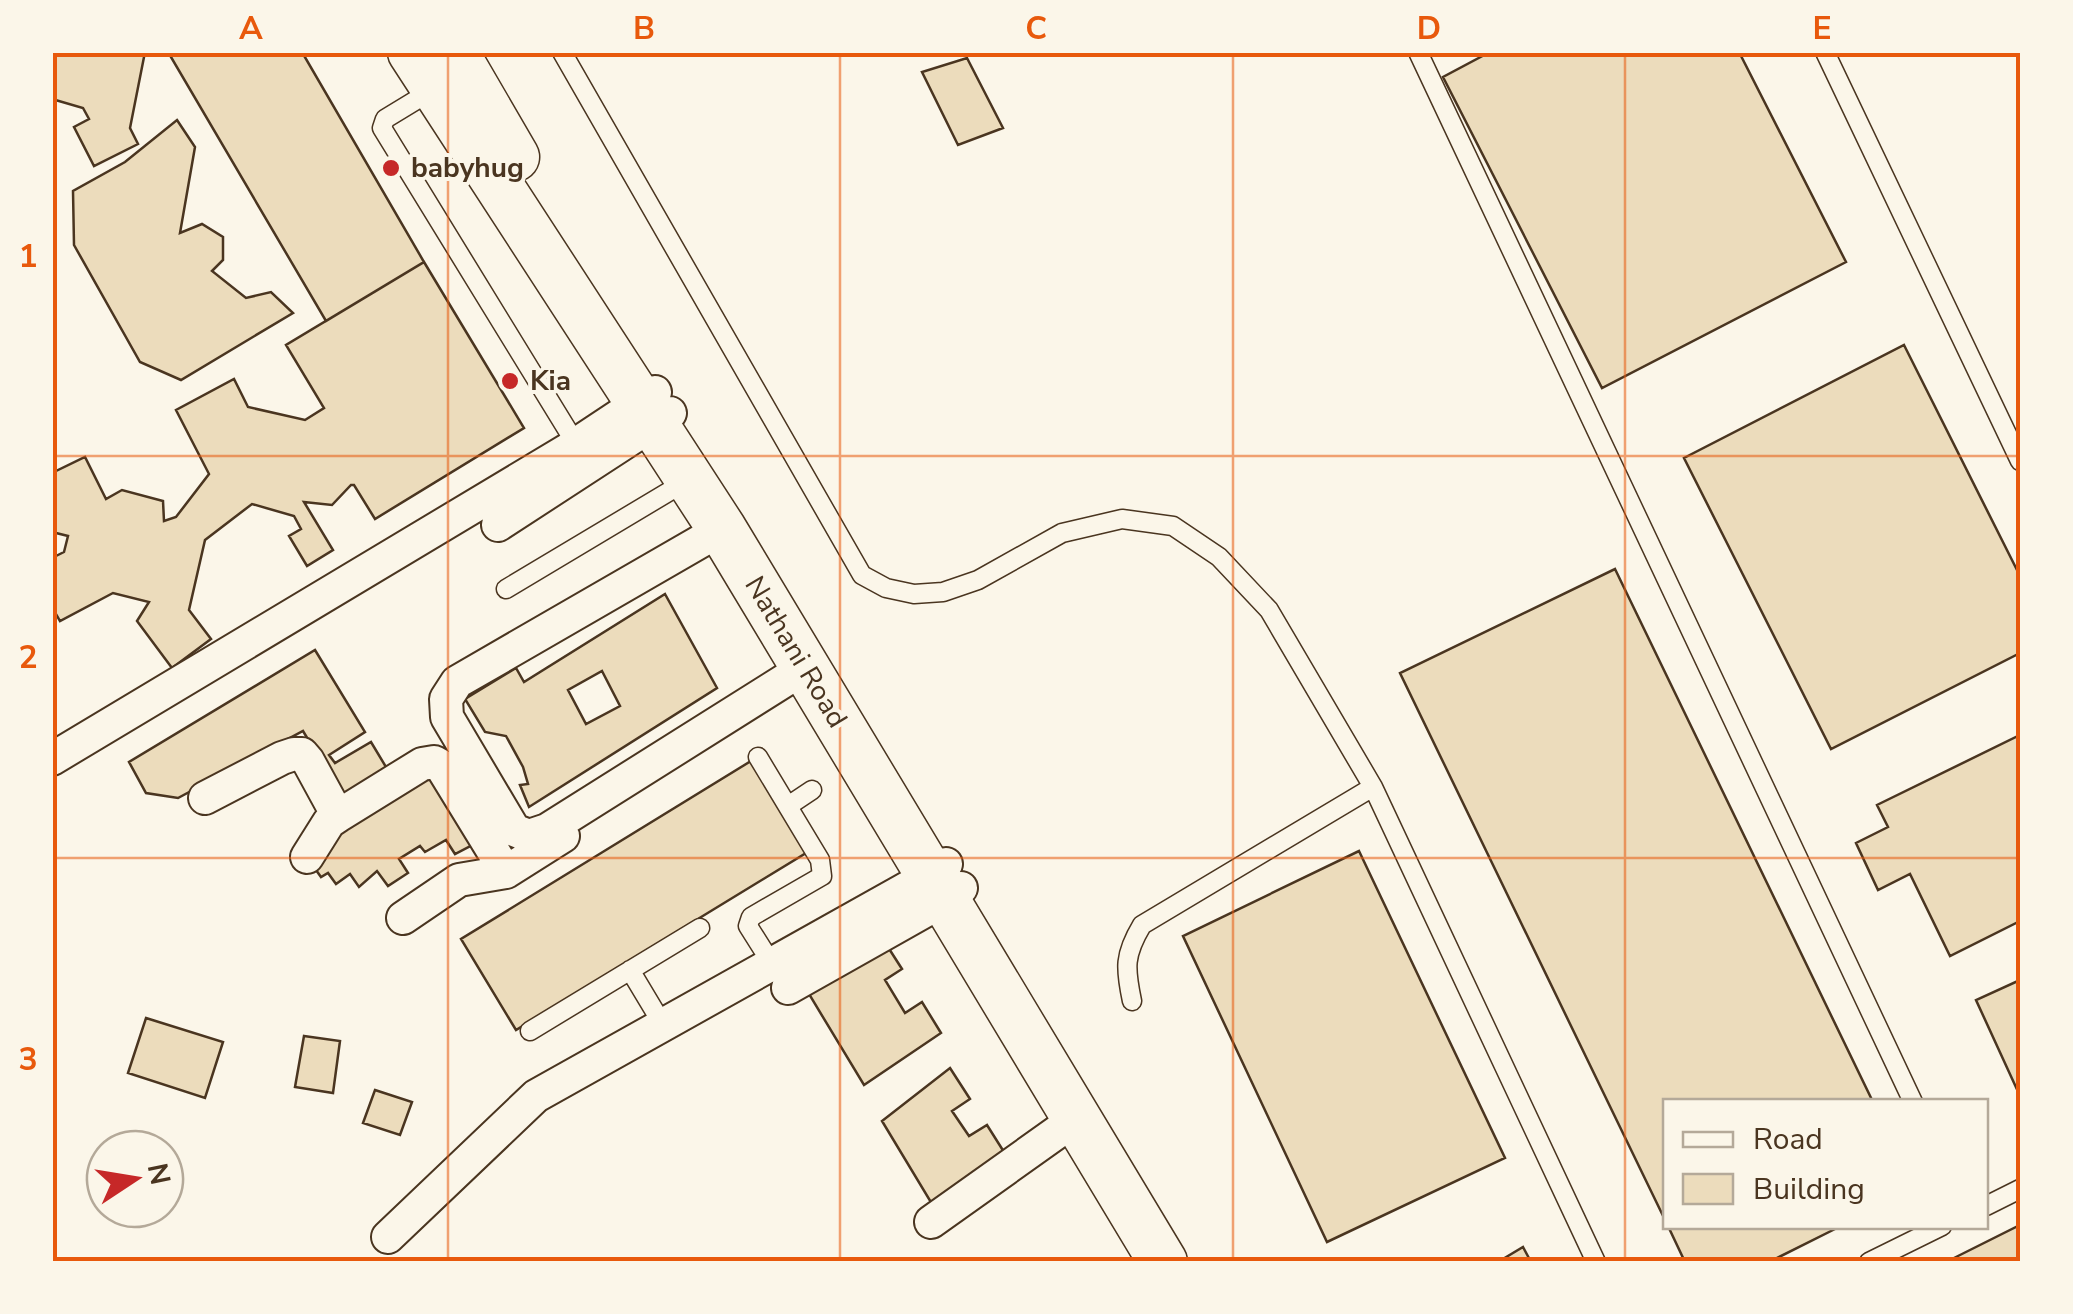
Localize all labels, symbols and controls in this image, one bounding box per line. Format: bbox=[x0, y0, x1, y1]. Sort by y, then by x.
text: A bbox=[239, 7, 263, 50]
text: B bbox=[633, 7, 655, 50]
text: C bbox=[1025, 7, 1047, 50]
text: D bbox=[1417, 7, 1441, 50]
text: E bbox=[1812, 7, 1832, 50]
place label: babyhug bbox=[411, 149, 524, 187]
marker: babyhug bbox=[380, 157, 402, 179]
text: 1 bbox=[18, 235, 38, 278]
place label: Kia bbox=[530, 362, 571, 400]
marker: Kia bbox=[499, 370, 521, 392]
street label: Nathani Road bbox=[736, 569, 856, 735]
text: 2 bbox=[18, 636, 38, 679]
text: 3 bbox=[18, 1038, 38, 1081]
legend bbox=[1663, 1099, 1988, 1229]
text: Road bbox=[1753, 1119, 1823, 1160]
north arrow bbox=[85, 1129, 185, 1229]
text: N bbox=[138, 1160, 179, 1188]
text: Building bbox=[1753, 1169, 1865, 1210]

